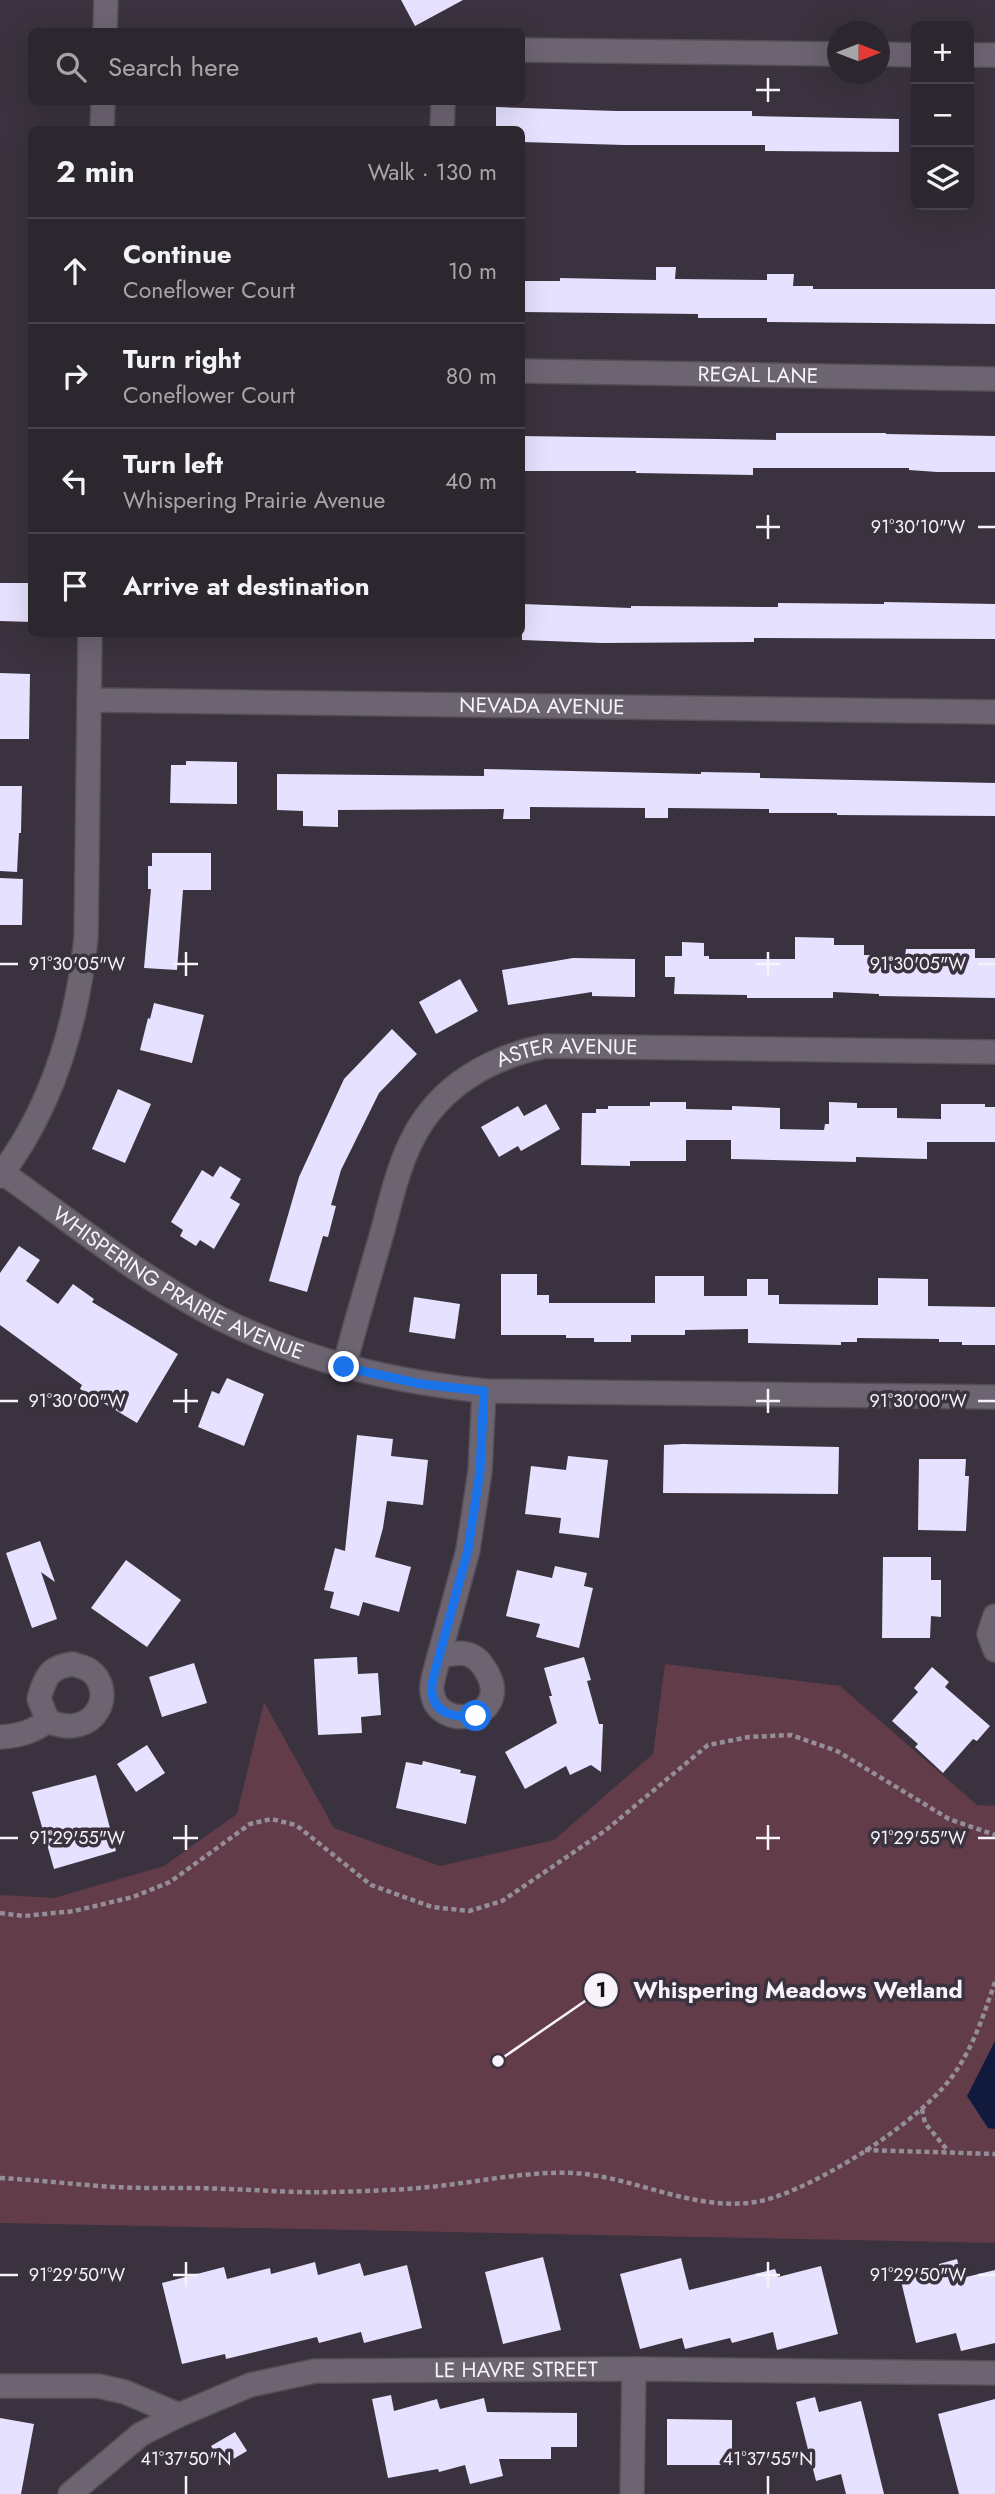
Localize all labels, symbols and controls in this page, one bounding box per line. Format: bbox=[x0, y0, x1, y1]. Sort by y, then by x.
north arrow bbox=[827, 21, 890, 84]
map controls bbox=[911, 21, 974, 210]
button: + bbox=[911, 21, 974, 84]
search box bbox=[28, 28, 525, 105]
icon: search bbox=[52, 48, 90, 86]
text: Search here bbox=[108, 48, 240, 86]
button: − bbox=[911, 84, 974, 147]
button: layers bbox=[911, 147, 974, 210]
text: 2 min bbox=[56, 150, 135, 193]
text: Walk · 130 m bbox=[368, 155, 497, 189]
text: Continue bbox=[123, 235, 232, 273]
icon: ahead bbox=[56, 252, 94, 290]
text: 10 m bbox=[448, 254, 497, 288]
text: Coneflower Court bbox=[123, 273, 295, 307]
text: Turn right bbox=[123, 340, 241, 378]
icon: right bbox=[56, 357, 94, 395]
text: 80 m bbox=[446, 359, 497, 393]
street label: REGAL LANE bbox=[698, 359, 818, 391]
text: Coneflower Court bbox=[123, 378, 295, 412]
text: Turn left bbox=[123, 445, 223, 483]
icon: left bbox=[56, 462, 94, 500]
text: 40 m bbox=[445, 464, 497, 498]
text: Whispering Prairie Avenue bbox=[123, 483, 385, 517]
text: 91°30'10"W bbox=[871, 514, 965, 540]
icon: arrive bbox=[56, 567, 94, 605]
text: Arrive at destination bbox=[123, 567, 370, 605]
street label: NEVADA AVENUE bbox=[459, 690, 625, 722]
text: 91°30'05"W bbox=[29, 951, 125, 977]
text: 91°30'05"W bbox=[870, 951, 966, 977]
street label: ASTER AVENUE bbox=[491, 1031, 638, 1075]
street label: WHISPERING PRAIRIE AVENUE bbox=[46, 1199, 308, 1367]
route end bbox=[328, 1351, 359, 1382]
text: 91°30'00"W bbox=[28, 1388, 126, 1414]
text: 91°30'00"W bbox=[869, 1388, 967, 1414]
route start bbox=[460, 1700, 491, 1731]
text: 91°29'55"W bbox=[29, 1825, 125, 1851]
text: 91°29'55"W bbox=[870, 1825, 966, 1851]
callout: Whispering Meadows Wetland bbox=[584, 1968, 976, 2012]
text: Whispering Meadows Wetland bbox=[633, 1973, 963, 2007]
text: 1 bbox=[596, 1975, 606, 2005]
text: 91°29'50"W bbox=[29, 2262, 125, 2288]
text: 91°29'50"W bbox=[870, 2262, 966, 2288]
street label: LE HAVRE STREET bbox=[434, 2354, 598, 2385]
text: 41°37'50"N bbox=[140, 2446, 232, 2472]
text: 41°37'55"N bbox=[723, 2446, 813, 2472]

